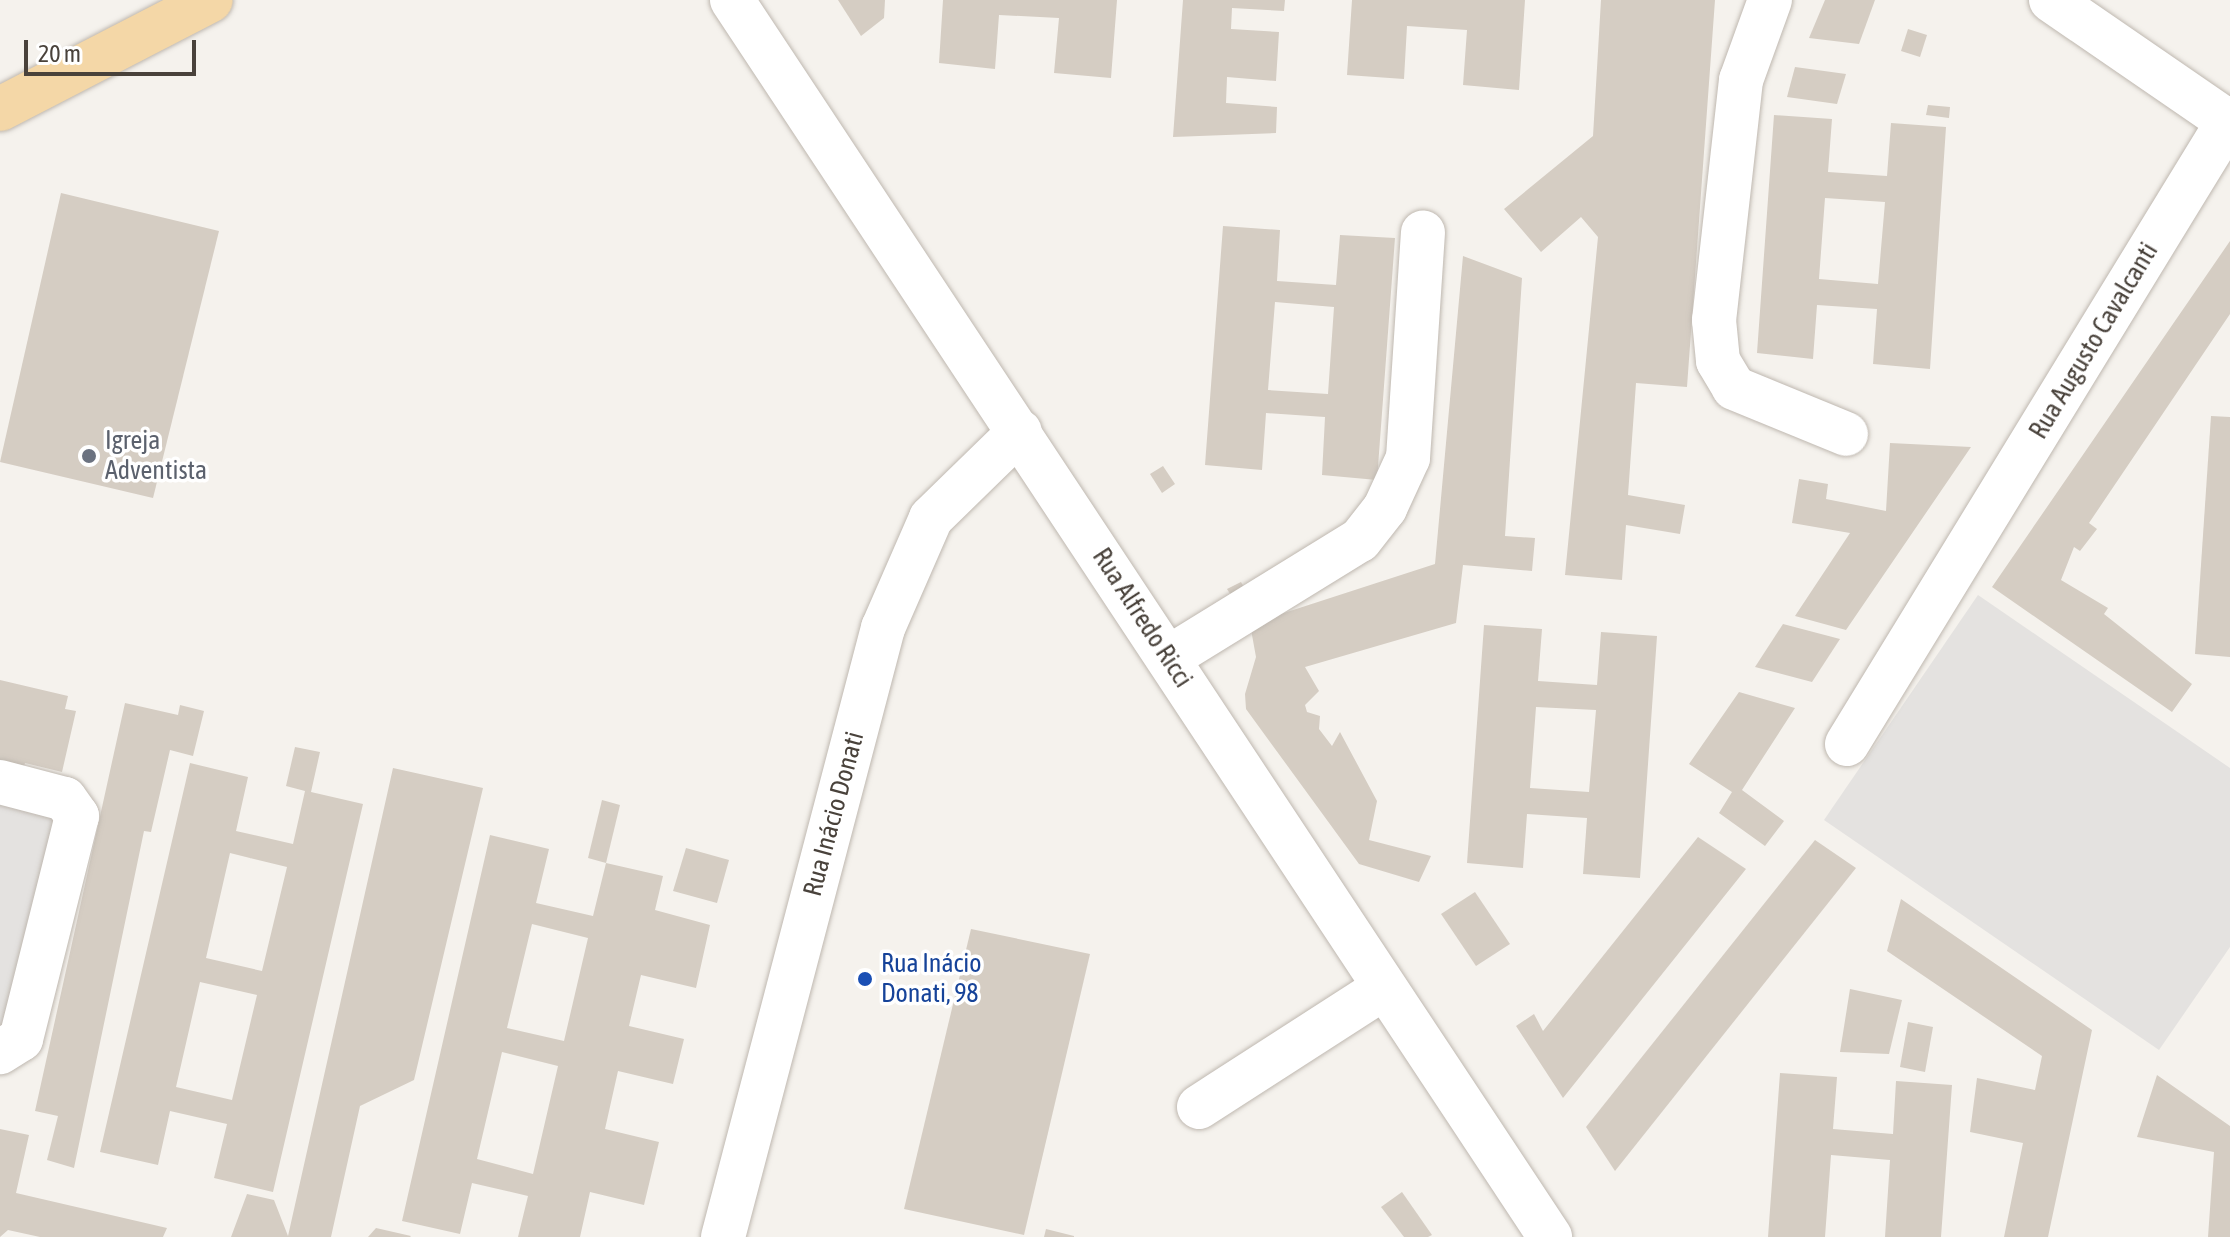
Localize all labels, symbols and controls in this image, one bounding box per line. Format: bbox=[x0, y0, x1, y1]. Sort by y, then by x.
scale bar bbox=[28, 24, 200, 74]
text: 20 m bbox=[38, 40, 81, 67]
street label: Rua Augusto Cavalcanti bbox=[2023, 237, 2165, 445]
place label: Igreja Adventista bbox=[105, 425, 207, 486]
marker: Igreja Adventista bbox=[80, 447, 98, 465]
street label: Rua Alfredo Ricci bbox=[1085, 543, 1199, 693]
street label: Rua Inácio Donati bbox=[797, 728, 871, 900]
place label: Rua Inácio Donati, 98 bbox=[881, 948, 981, 1010]
marker: Rua Inácio Donati, 98 bbox=[856, 970, 874, 988]

